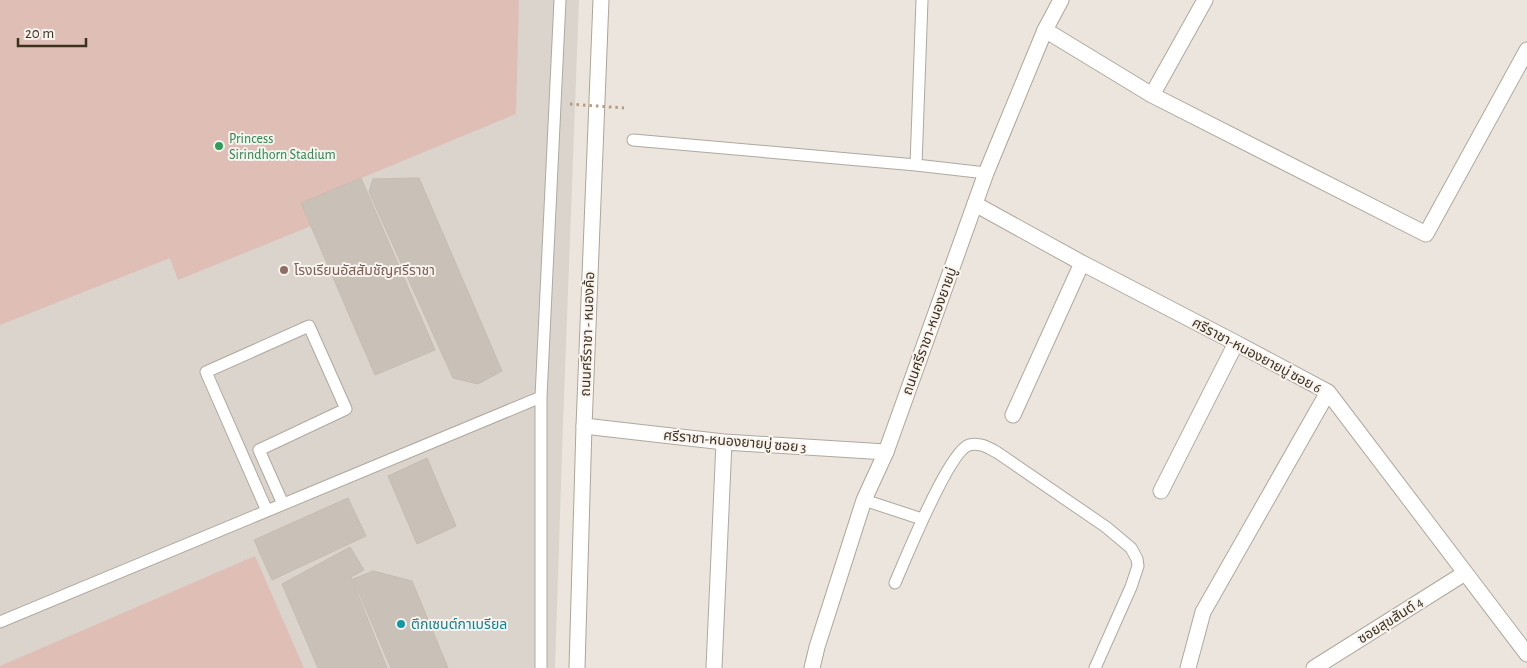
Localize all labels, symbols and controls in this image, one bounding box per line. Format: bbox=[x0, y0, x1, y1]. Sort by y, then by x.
scale bar bbox=[18, 15, 85, 47]
text: 20 m bbox=[25, 26, 54, 41]
place label: Princess Sirindhorn Stadium bbox=[229, 132, 336, 162]
marker: Princess Sirindhorn Stadium bbox=[213, 140, 225, 152]
place label: โรงเรียนอัสสัมชัญศรีราชา bbox=[294, 263, 435, 278]
marker: โรงเรียนอัสสัมชัญศรีราชา bbox=[278, 264, 290, 276]
street label: ถนนศรีราชา-หนองยายบู่ bbox=[898, 265, 960, 397]
street label: ถนนศรีราชา - หนองค้อ bbox=[578, 271, 597, 397]
street label: ศรีราชา-หนองยายบู่ ซอย 6 bbox=[1189, 314, 1324, 397]
street label: ศรีราชา-หนองยายบู่ ซอย 3 bbox=[663, 427, 807, 456]
street label: ซอยสุขสันต์ 4 bbox=[1355, 594, 1427, 647]
place label: ตึกเซนต์กาเบรียล bbox=[411, 617, 507, 632]
marker: ตึกเซนต์กาเบรียล bbox=[395, 618, 407, 630]

